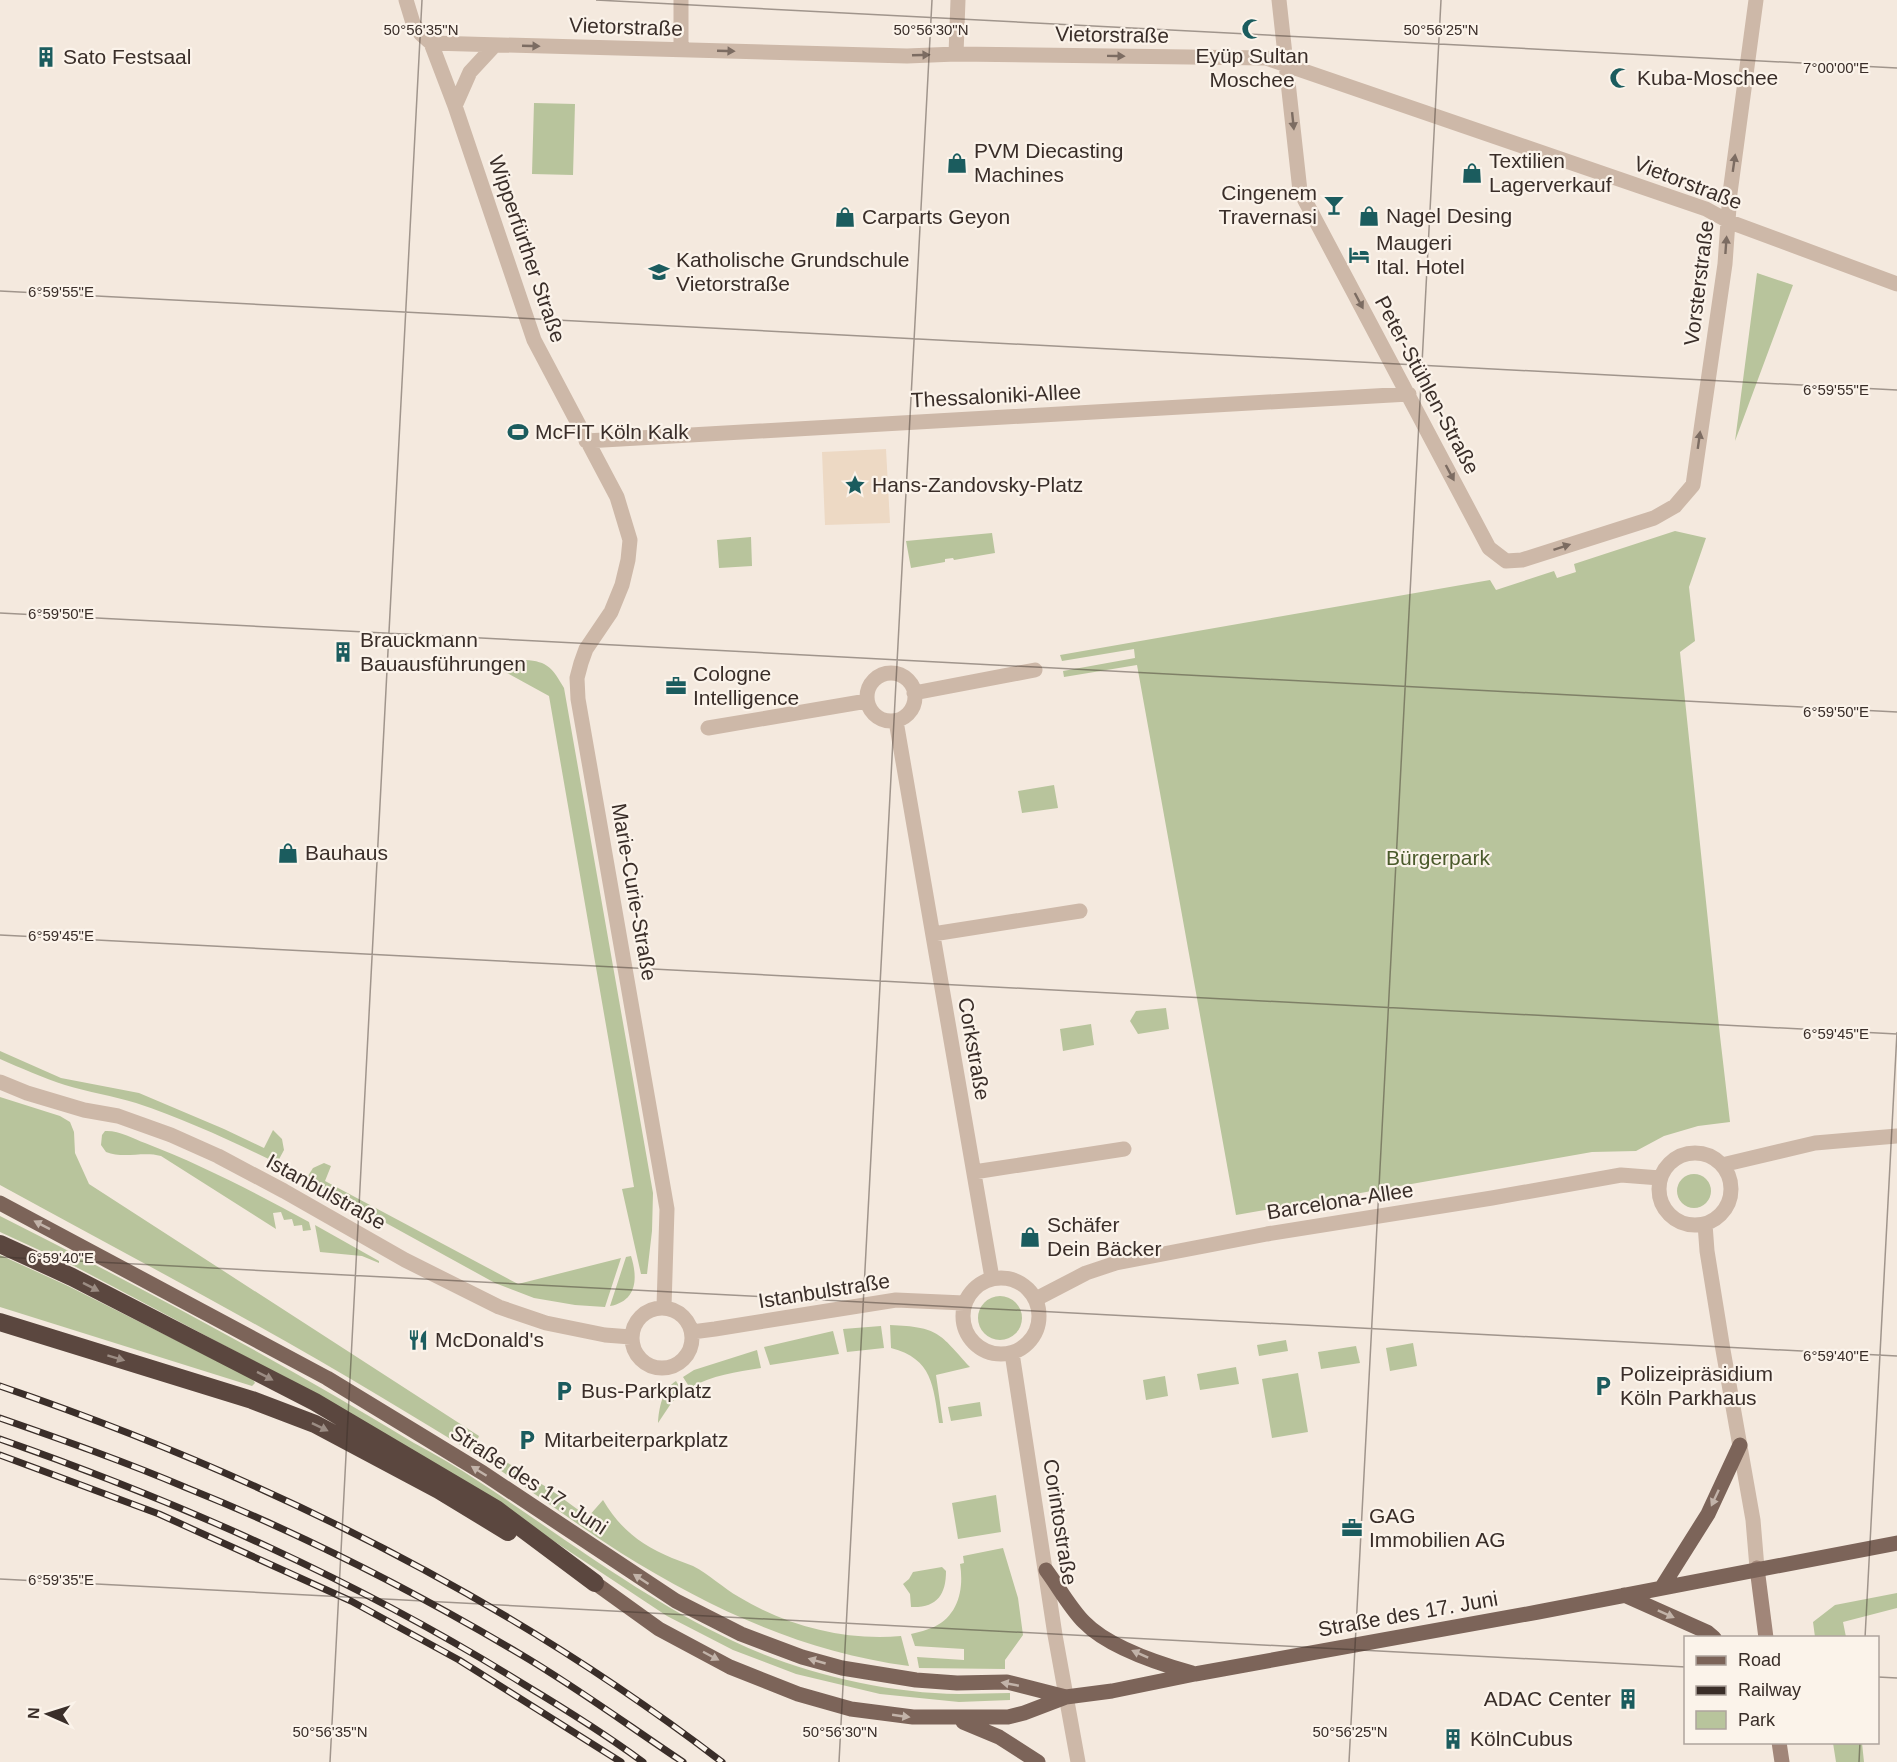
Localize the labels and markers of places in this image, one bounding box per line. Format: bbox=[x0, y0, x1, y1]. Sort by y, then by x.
mosque icon: Eyüp Sultan Moschee bbox=[1240, 17, 1264, 41]
place label: Eyüp Sultan Moschee bbox=[1195, 44, 1309, 91]
building icon: Sato Festsaal bbox=[34, 45, 58, 69]
place label: Sato Festsaal bbox=[63, 45, 191, 68]
mosque icon: Kuba-Moschee bbox=[1608, 66, 1632, 90]
place label: Kuba-Moschee bbox=[1637, 66, 1778, 89]
place label: PVM Diecasting Machines bbox=[974, 139, 1123, 186]
place label: Textilien Lagerverkauf bbox=[1489, 149, 1612, 196]
shop icon: PVM Diecasting Machines bbox=[945, 151, 969, 175]
shop icon: Textilien Lagerverkauf bbox=[1460, 161, 1484, 185]
place label: Cingenem Travernasi bbox=[1219, 181, 1317, 228]
bar icon: Cingenem Travernasi bbox=[1322, 193, 1346, 217]
shop icon: Nagel Desing bbox=[1357, 204, 1381, 228]
place label: Nagel Desing bbox=[1386, 204, 1512, 227]
shop icon: Carparts Geyon bbox=[833, 205, 857, 229]
place label: Carparts Geyon bbox=[862, 205, 1010, 228]
place label: Maugeri Ital. Hotel bbox=[1376, 231, 1465, 278]
hotel icon: Maugeri Ital. Hotel bbox=[1347, 243, 1371, 267]
place label: Katholische Grundschule Vietorstraße bbox=[676, 248, 909, 295]
school or university icon: Katholische Grundschule Vietorstraße bbox=[647, 260, 671, 284]
sports icon: McFIT Köln Kalk bbox=[506, 420, 530, 444]
place label: McFIT Köln Kalk bbox=[535, 420, 689, 443]
place icon: Hans-Zandovsky-Platz bbox=[843, 473, 867, 497]
place label: Hans-Zandovsky-Platz bbox=[872, 473, 1083, 496]
place label: Brauckmann Bauausführungen bbox=[360, 628, 526, 675]
building icon: Brauckmann Bauausführungen bbox=[331, 640, 355, 664]
place label: Cologne Intelligence bbox=[693, 662, 799, 709]
office icon: Cologne Intelligence bbox=[664, 674, 688, 698]
shop icon: Bauhaus bbox=[276, 841, 300, 865]
place label: Bauhaus bbox=[305, 841, 388, 864]
place label: Schäfer Dein Bäcker bbox=[1047, 1213, 1161, 1260]
shop icon: Schäfer Dein Bäcker bbox=[1018, 1225, 1042, 1249]
restaurant icon: McDonald's bbox=[406, 1328, 430, 1352]
place label: McDonald's bbox=[435, 1328, 544, 1351]
place label: Polizeipräsidium Köln Parkhaus bbox=[1620, 1362, 1773, 1409]
parking icon: Polizeipräsidium Köln Parkhaus bbox=[1591, 1374, 1615, 1398]
parking icon: Bus-Parkplatz bbox=[552, 1379, 576, 1403]
place label: Bus-Parkplatz bbox=[581, 1379, 712, 1402]
parking icon: Mitarbeiterparkplatz bbox=[515, 1428, 539, 1452]
place label: Mitarbeiterparkplatz bbox=[544, 1428, 728, 1451]
place label: GAG Immobilien AG bbox=[1369, 1504, 1506, 1551]
office icon: GAG Immobilien AG bbox=[1340, 1516, 1364, 1540]
place label: ADAC Center bbox=[1484, 1687, 1611, 1710]
building icon: ADAC Center bbox=[1616, 1687, 1640, 1711]
building icon: KölnCubus bbox=[1441, 1727, 1465, 1751]
place label: KölnCubus bbox=[1470, 1727, 1573, 1750]

